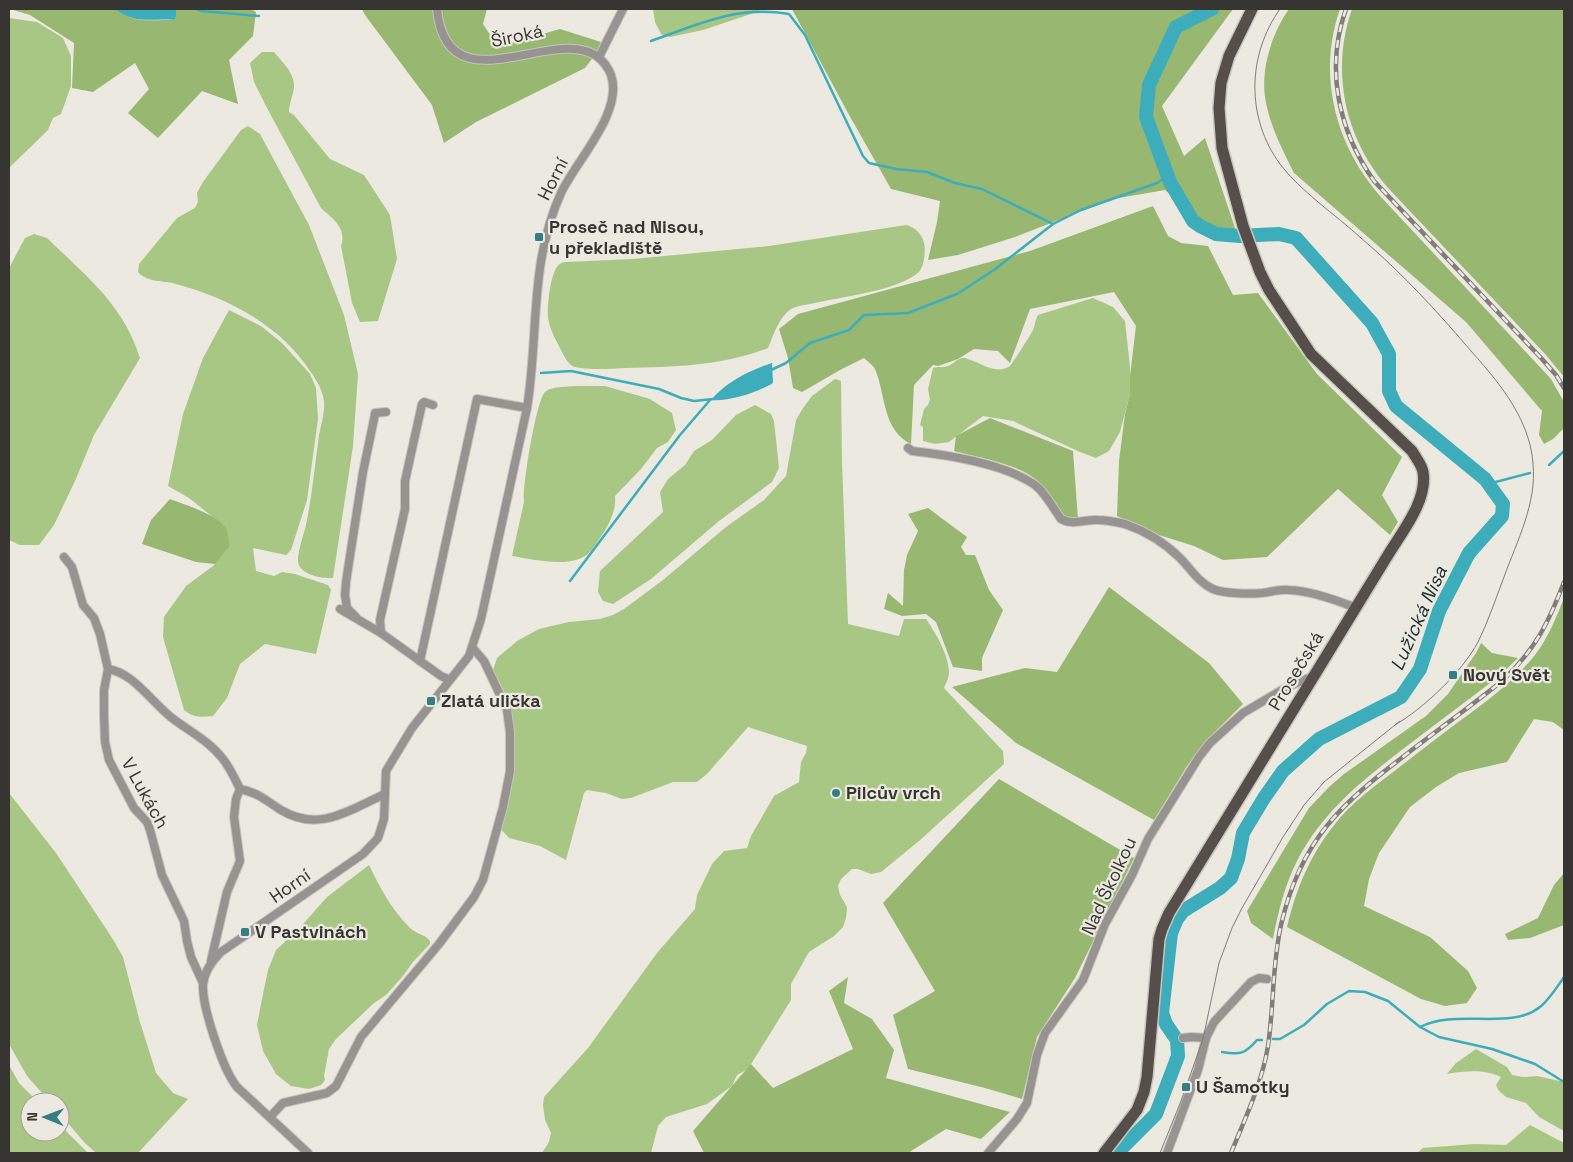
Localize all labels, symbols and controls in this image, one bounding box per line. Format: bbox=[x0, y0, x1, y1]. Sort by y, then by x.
street label: Široká bbox=[489, 19, 545, 52]
street label: Horní bbox=[532, 153, 573, 204]
place label: Proseč nad Nisou, u překladiště bbox=[549, 215, 704, 259]
marker: Proseč nad Nisou, u překladiště bbox=[533, 231, 545, 243]
water label: Lužická Nisa bbox=[1384, 562, 1453, 674]
street label: Prosečská bbox=[1263, 627, 1328, 715]
place label: Nový Svět bbox=[1463, 663, 1550, 686]
marker: Nový Svět bbox=[1447, 669, 1459, 681]
place label: Zlatá ulička bbox=[441, 689, 541, 712]
marker: Zlatá ulička bbox=[425, 695, 437, 707]
street label: V Lukách bbox=[117, 753, 174, 832]
place label: Pilcův vrch bbox=[846, 781, 941, 804]
marker: Pilcův vrch bbox=[830, 787, 842, 799]
street label: Nad Školkou bbox=[1076, 833, 1141, 938]
street label: Horní bbox=[265, 863, 315, 908]
place label: V Pastvinách bbox=[255, 920, 367, 943]
marker: V Pastvinách bbox=[239, 926, 251, 938]
place label: U Šamotky bbox=[1196, 1075, 1290, 1098]
marker: U Šamotky bbox=[1180, 1081, 1192, 1093]
north arrow bbox=[20, 1092, 70, 1142]
text: N bbox=[23, 1112, 41, 1122]

